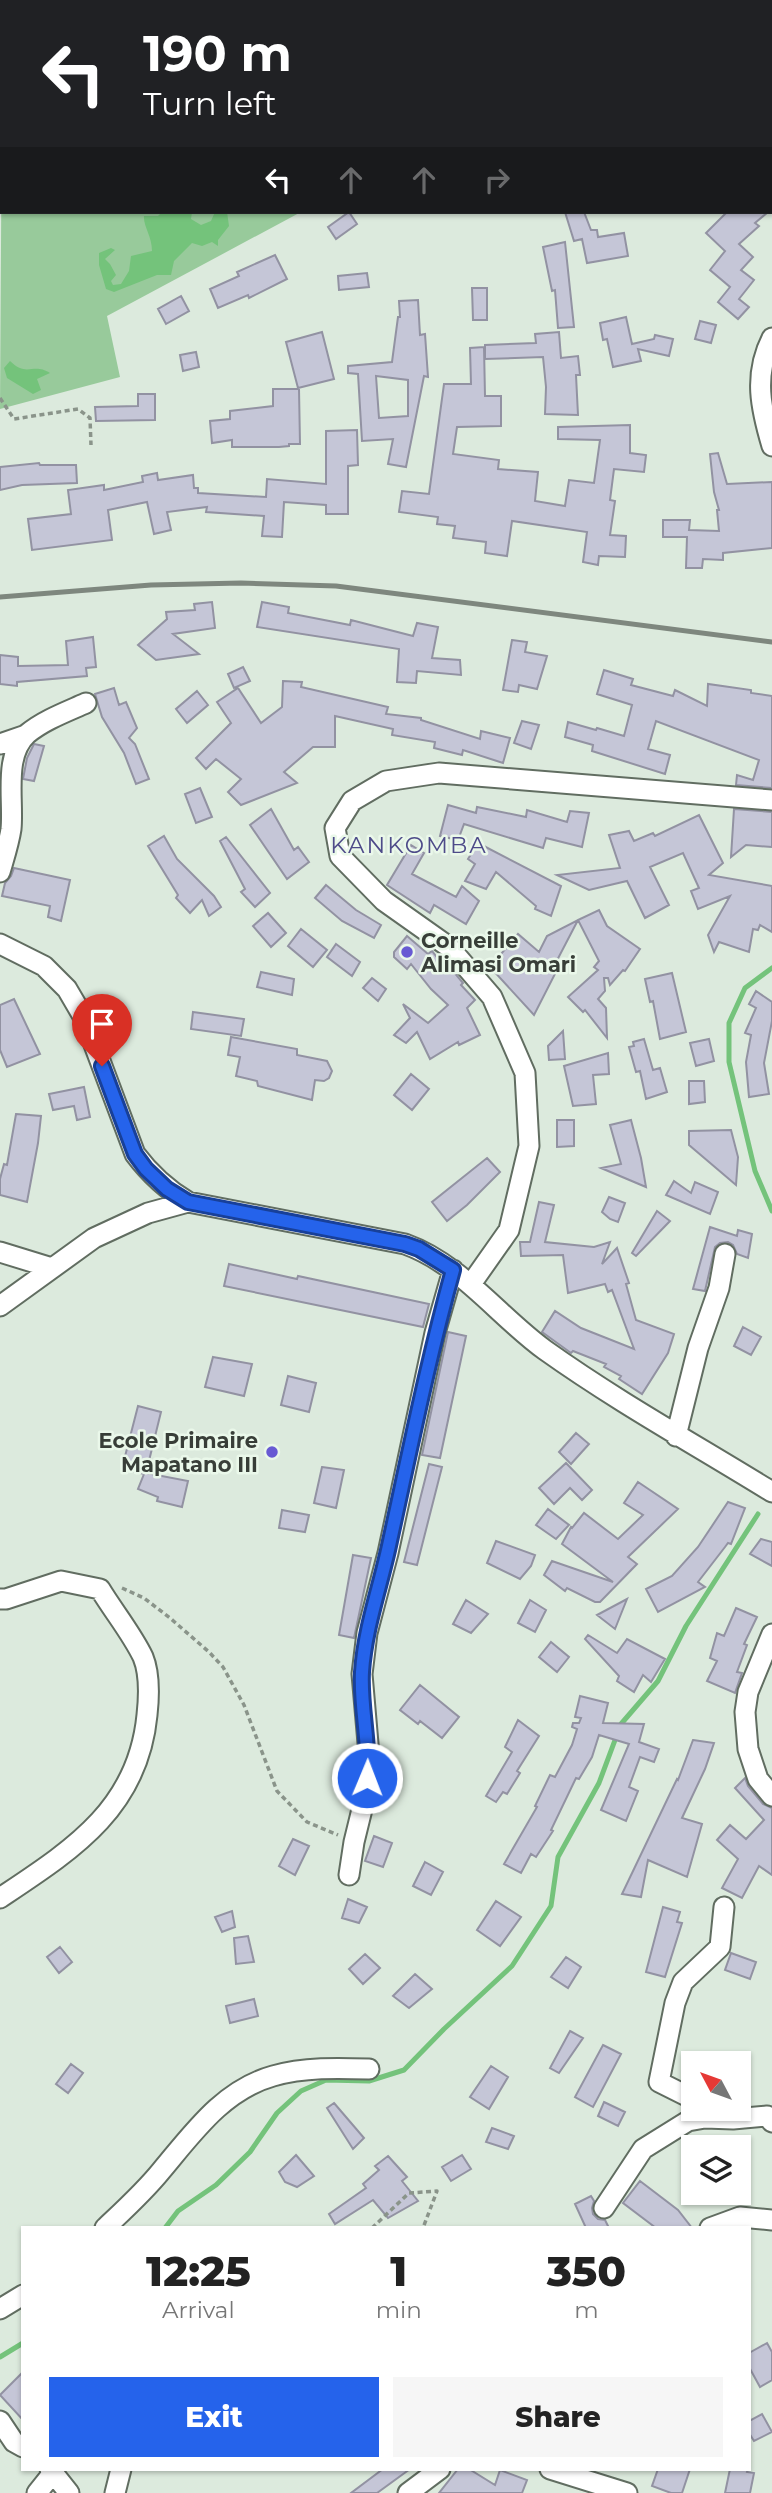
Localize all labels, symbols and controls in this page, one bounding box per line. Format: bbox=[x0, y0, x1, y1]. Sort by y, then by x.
text: 190 m bbox=[143, 24, 292, 83]
icon: left bbox=[28, 28, 119, 119]
text: Turn left bbox=[143, 84, 277, 123]
icon: left bbox=[259, 161, 297, 199]
icon: ahead bbox=[332, 161, 370, 199]
icon: ahead bbox=[405, 161, 443, 199]
icon: right bbox=[478, 161, 516, 199]
district label: KANKOMBA bbox=[330, 831, 488, 859]
place label: Corneille Alimasi Omari bbox=[420, 928, 576, 977]
marker: Corneille Alimasi Omari bbox=[399, 944, 415, 960]
pin bbox=[72, 994, 132, 1066]
icon: arrive bbox=[83, 1005, 121, 1043]
place label: Ecole Primaire Mapatano III bbox=[99, 1428, 258, 1477]
marker: Ecole Primaire Mapatano III bbox=[264, 1444, 280, 1460]
position arrow bbox=[330, 1741, 404, 1815]
north arrow bbox=[681, 2051, 751, 2121]
map controls bbox=[681, 2051, 751, 2205]
button: layers bbox=[681, 2135, 751, 2205]
text: 12:25 bbox=[146, 2245, 251, 2297]
text: 1 bbox=[390, 2245, 407, 2297]
text: 350 bbox=[547, 2245, 626, 2297]
text: Arrival bbox=[162, 2296, 235, 2324]
text: min bbox=[376, 2296, 422, 2324]
text: m bbox=[574, 2296, 599, 2324]
button: Exit bbox=[49, 2377, 379, 2457]
button: Share bbox=[393, 2377, 723, 2457]

